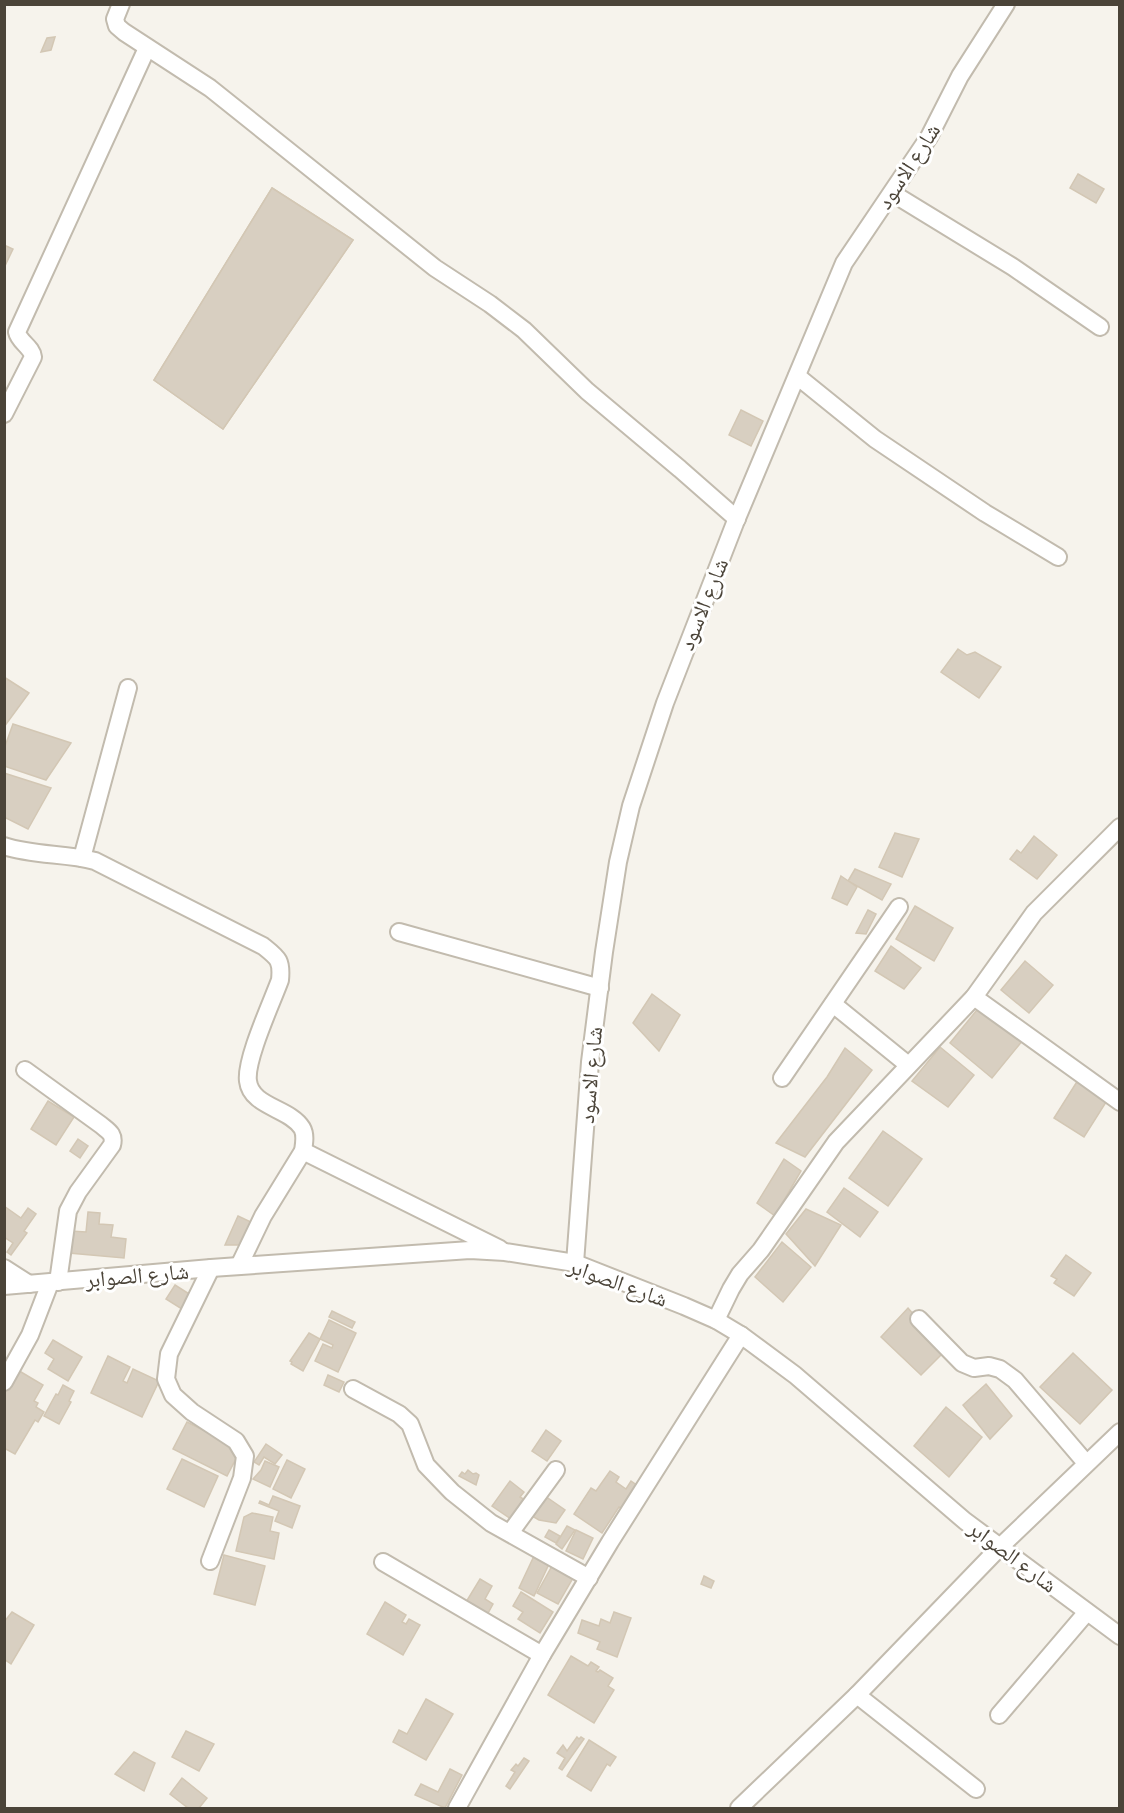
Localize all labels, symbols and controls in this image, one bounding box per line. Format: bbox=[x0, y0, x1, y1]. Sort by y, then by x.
street label: شارع الاسود bbox=[870, 118, 946, 214]
street label: شارع الاسود bbox=[672, 554, 734, 654]
street label: شارع الاسود bbox=[572, 1025, 608, 1125]
street label: شارع الصوابر bbox=[563, 1251, 672, 1313]
street label: شارع الصوابر bbox=[83, 1257, 190, 1294]
street label: شارع الصوابر bbox=[962, 1513, 1063, 1598]

